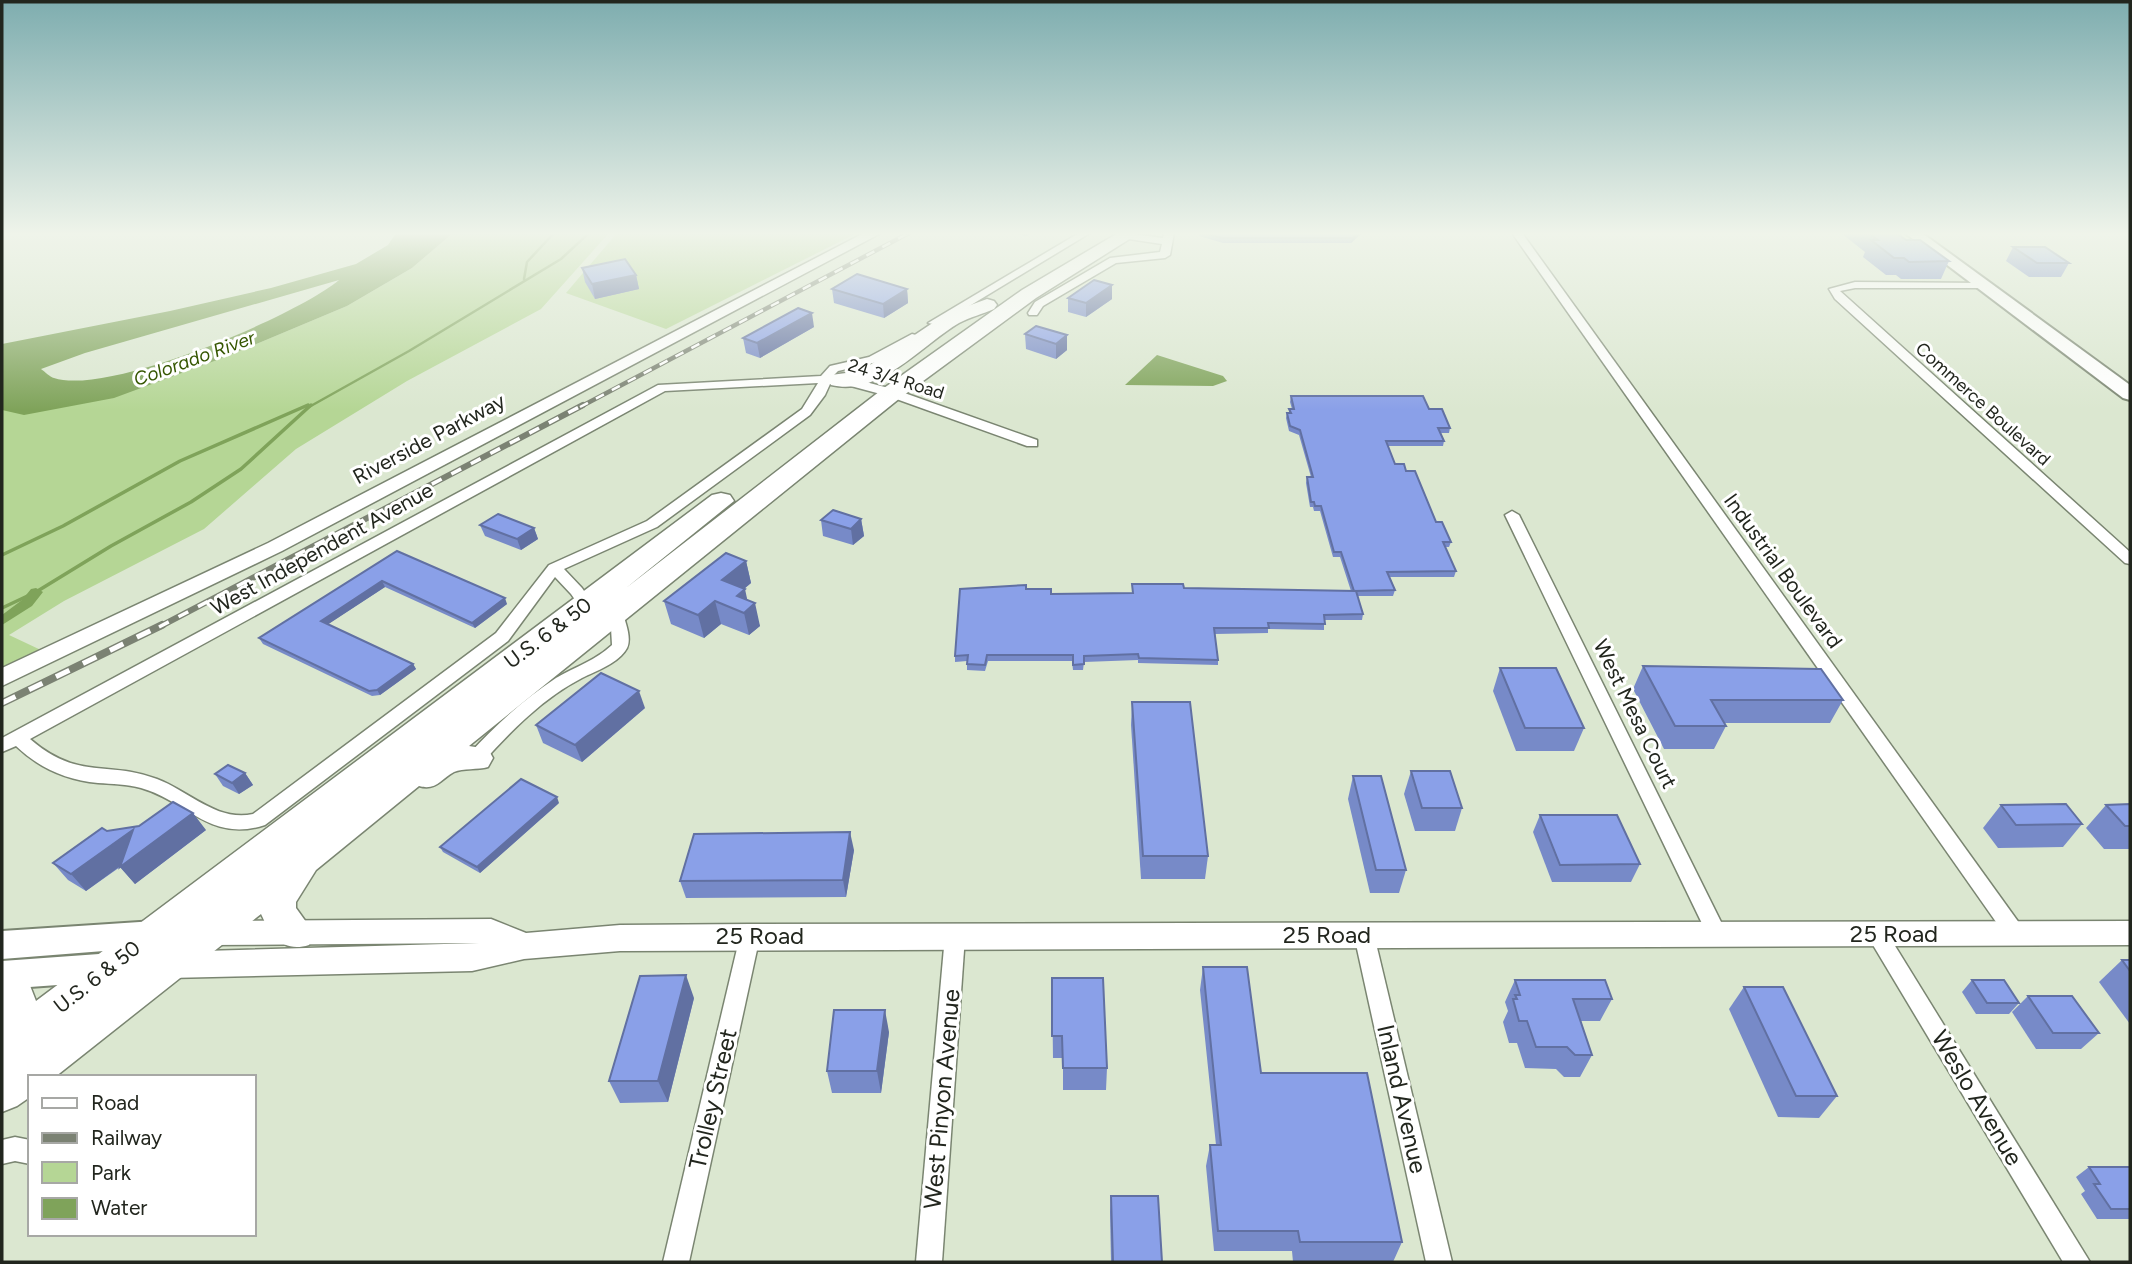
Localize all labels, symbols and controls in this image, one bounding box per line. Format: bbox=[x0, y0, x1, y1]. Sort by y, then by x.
water label: Colorado River bbox=[130, 326, 258, 391]
street label: Commerce Boulevard bbox=[1911, 338, 2055, 470]
street label: 24 3/4 Road bbox=[845, 354, 947, 404]
street label: Riverside Parkway bbox=[348, 388, 509, 489]
street label: West Independent Avenue bbox=[206, 477, 437, 620]
street label: Industrial Boulevard bbox=[1719, 489, 1848, 653]
street label: U.S. 6 & 50 bbox=[499, 592, 596, 674]
street label: West Mesa Court bbox=[1589, 635, 1682, 792]
street label: 25 Road bbox=[1850, 919, 1938, 948]
street label: 25 Road bbox=[1283, 920, 1371, 949]
street label: 25 Road bbox=[716, 921, 804, 950]
street label: U.S. 6 & 50 bbox=[48, 935, 145, 1018]
street label: West Pinyon Avenue bbox=[917, 988, 966, 1210]
street label: Inland Avenue bbox=[1371, 1022, 1434, 1176]
street label: Weslo Avenue bbox=[1926, 1025, 2029, 1171]
street label: Trolley Street bbox=[682, 1026, 743, 1172]
legend bbox=[28, 1075, 256, 1236]
text: Road bbox=[91, 1090, 139, 1115]
text: Railway bbox=[91, 1125, 162, 1150]
text: Park bbox=[91, 1160, 132, 1185]
text: Water bbox=[91, 1195, 147, 1220]

